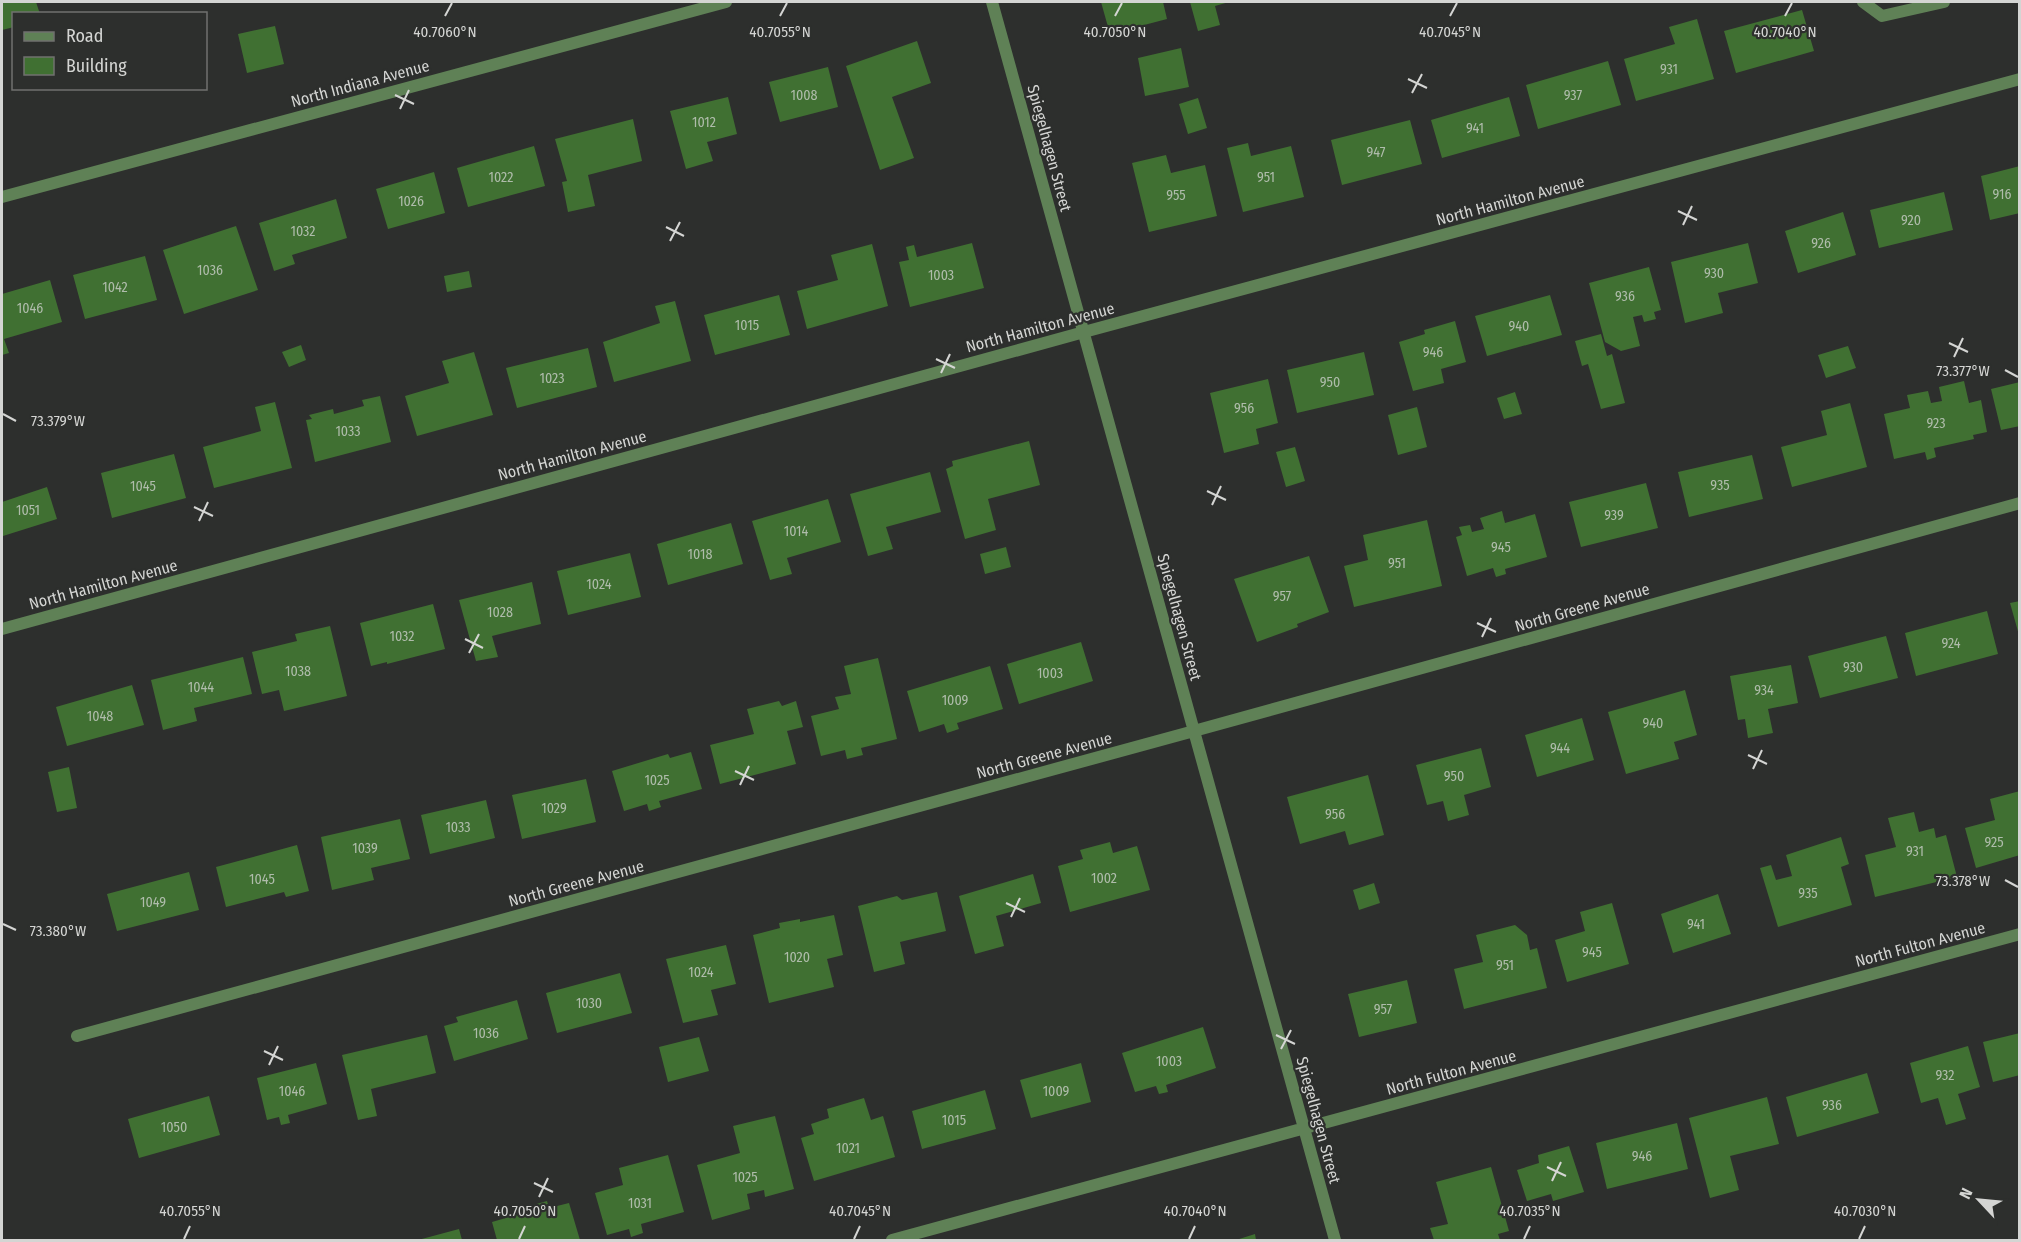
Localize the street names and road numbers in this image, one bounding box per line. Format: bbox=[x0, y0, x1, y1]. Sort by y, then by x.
street label: North Indiana Avenue bbox=[289, 56, 431, 111]
street label: Spiegelhagen Street bbox=[1023, 83, 1076, 214]
street label: North Hamilton Avenue bbox=[1434, 171, 1587, 229]
street label: North Hamilton Avenue bbox=[964, 298, 1117, 356]
street label: North Hamilton Avenue bbox=[496, 426, 649, 484]
street label: Spiegelhagen Street bbox=[1153, 552, 1206, 683]
street label: North Hamilton Avenue bbox=[27, 555, 180, 613]
street label: North Greene Avenue bbox=[1513, 579, 1652, 636]
street label: North Greene Avenue bbox=[974, 728, 1114, 783]
street label: North Greene Avenue bbox=[506, 856, 646, 911]
street label: North Fulton Avenue bbox=[1853, 918, 1987, 971]
street label: North Fulton Avenue bbox=[1384, 1046, 1518, 1099]
street label: Spiegelhagen Street bbox=[1292, 1055, 1345, 1186]

